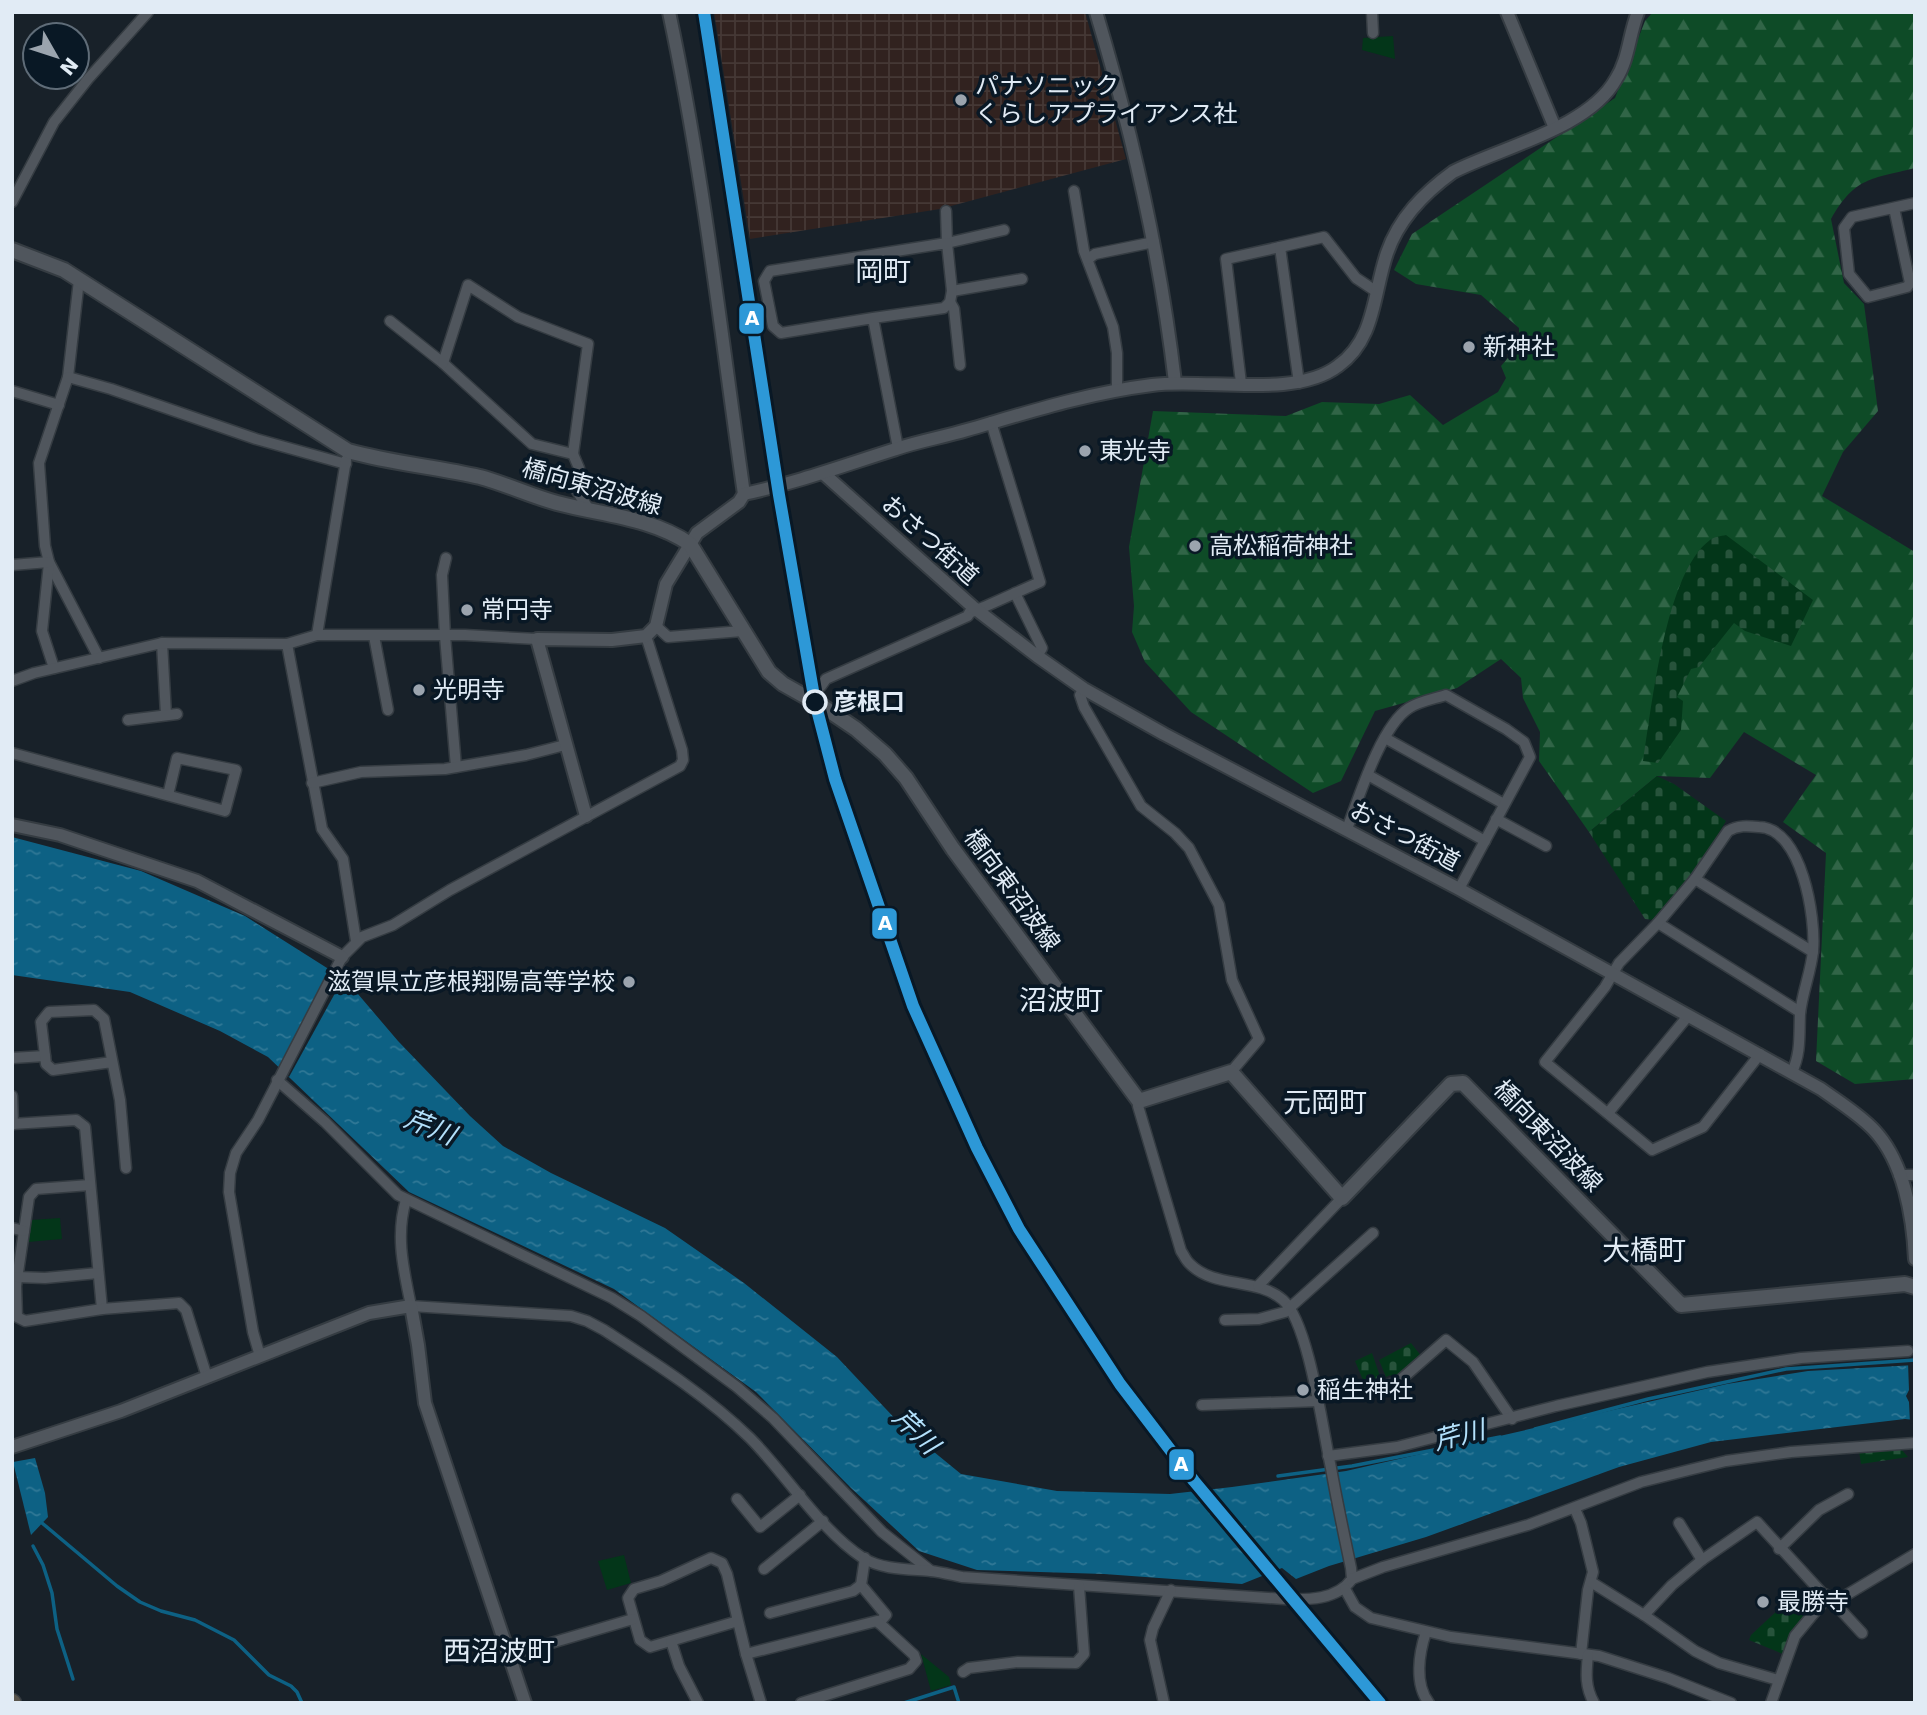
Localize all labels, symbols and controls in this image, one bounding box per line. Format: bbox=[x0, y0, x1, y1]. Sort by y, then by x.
north arrow bbox=[21, 21, 91, 91]
text: N bbox=[56, 54, 83, 80]
place label: パナソニック くらしアプライアンス社 bbox=[975, 72, 1238, 128]
marker: パナソニック くらしアプライアンス社 bbox=[953, 92, 969, 108]
district label: 岡町 bbox=[855, 255, 911, 288]
line badge: A bbox=[738, 302, 765, 335]
text: A bbox=[745, 307, 760, 329]
place label: 新神社 bbox=[1483, 333, 1555, 361]
marker: 新神社 bbox=[1461, 339, 1477, 355]
place label: 東光寺 bbox=[1099, 437, 1171, 465]
marker: 東光寺 bbox=[1077, 443, 1093, 459]
street label: 橋向東沼波線 bbox=[519, 454, 665, 520]
street label: おさつ街道 bbox=[876, 489, 984, 591]
place label: 高松稲荷神社 bbox=[1209, 532, 1353, 560]
marker: 高松稲荷神社 bbox=[1187, 538, 1203, 554]
place label: 常円寺 bbox=[481, 596, 553, 624]
marker: 常円寺 bbox=[459, 602, 475, 618]
place label: 光明寺 bbox=[433, 676, 505, 704]
marker: 光明寺 bbox=[411, 682, 427, 698]
place label: 彦根口 bbox=[833, 688, 905, 716]
marker: 彦根口 bbox=[803, 690, 827, 714]
street label: おさつ街道 bbox=[1345, 795, 1465, 877]
street label: 橋向東沼波線 bbox=[958, 824, 1066, 956]
line badge: A bbox=[871, 907, 898, 940]
text: A bbox=[878, 912, 893, 934]
place label: 滋賀県立彦根翔陽高等学校 bbox=[327, 968, 615, 996]
marker: 滋賀県立彦根翔陽高等学校 bbox=[621, 974, 637, 990]
district label: 沼波町 bbox=[1019, 984, 1103, 1017]
street label: 橋向東沼波線 bbox=[1488, 1074, 1608, 1198]
district label: 元岡町 bbox=[1283, 1086, 1367, 1119]
water label: 芹川 bbox=[400, 1103, 463, 1152]
district label: 大橋町 bbox=[1602, 1234, 1686, 1267]
place label: 稲生神社 bbox=[1317, 1376, 1413, 1404]
marker: 稲生神社 bbox=[1295, 1382, 1311, 1398]
water label: 芹川 bbox=[887, 1402, 947, 1462]
water label: 芹川 bbox=[1430, 1413, 1491, 1456]
line badge: A bbox=[1168, 1448, 1195, 1481]
text: A bbox=[1174, 1453, 1189, 1475]
place label: 最勝寺 bbox=[1777, 1588, 1849, 1616]
marker: 最勝寺 bbox=[1755, 1594, 1771, 1610]
district label: 西沼波町 bbox=[443, 1635, 555, 1668]

